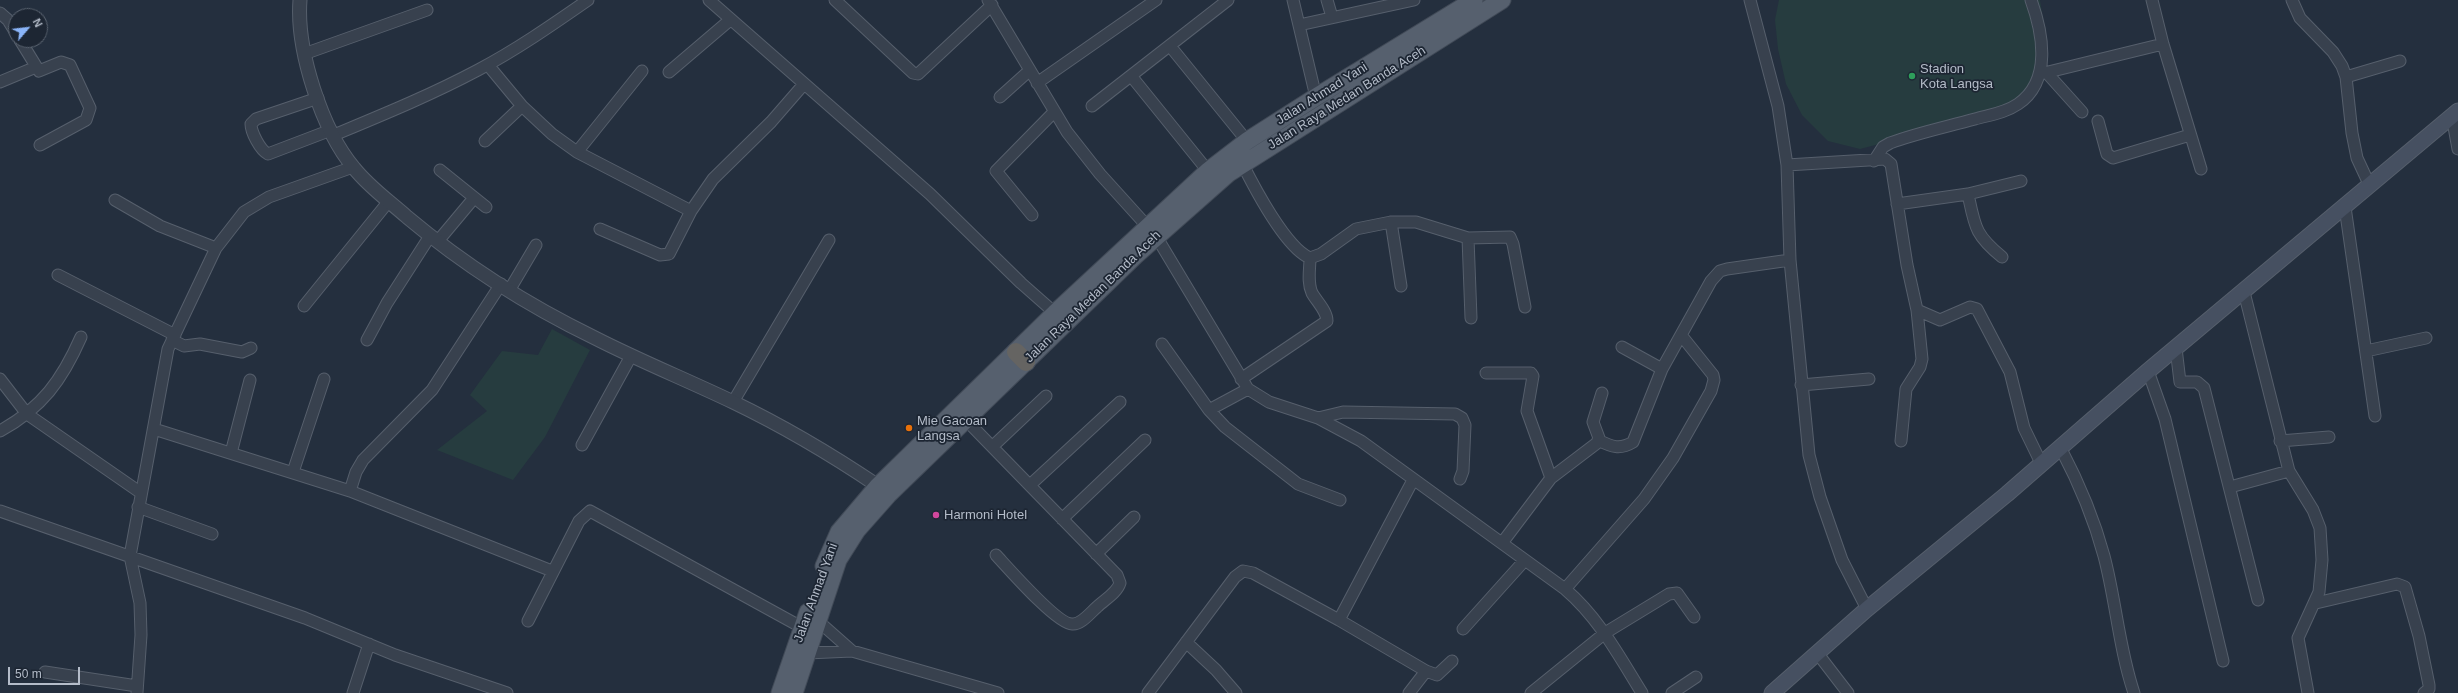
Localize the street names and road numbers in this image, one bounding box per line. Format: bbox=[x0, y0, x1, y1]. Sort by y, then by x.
street label: Jalan Raya Medan Banda Aceh bbox=[1265, 43, 1429, 153]
street label: Jalan Ahmad Yani bbox=[1274, 60, 1370, 128]
street label: Jalan Raya Medan Banda Aceh bbox=[1022, 228, 1164, 366]
street label: Jalan Ahmad Yani bbox=[791, 541, 841, 645]

